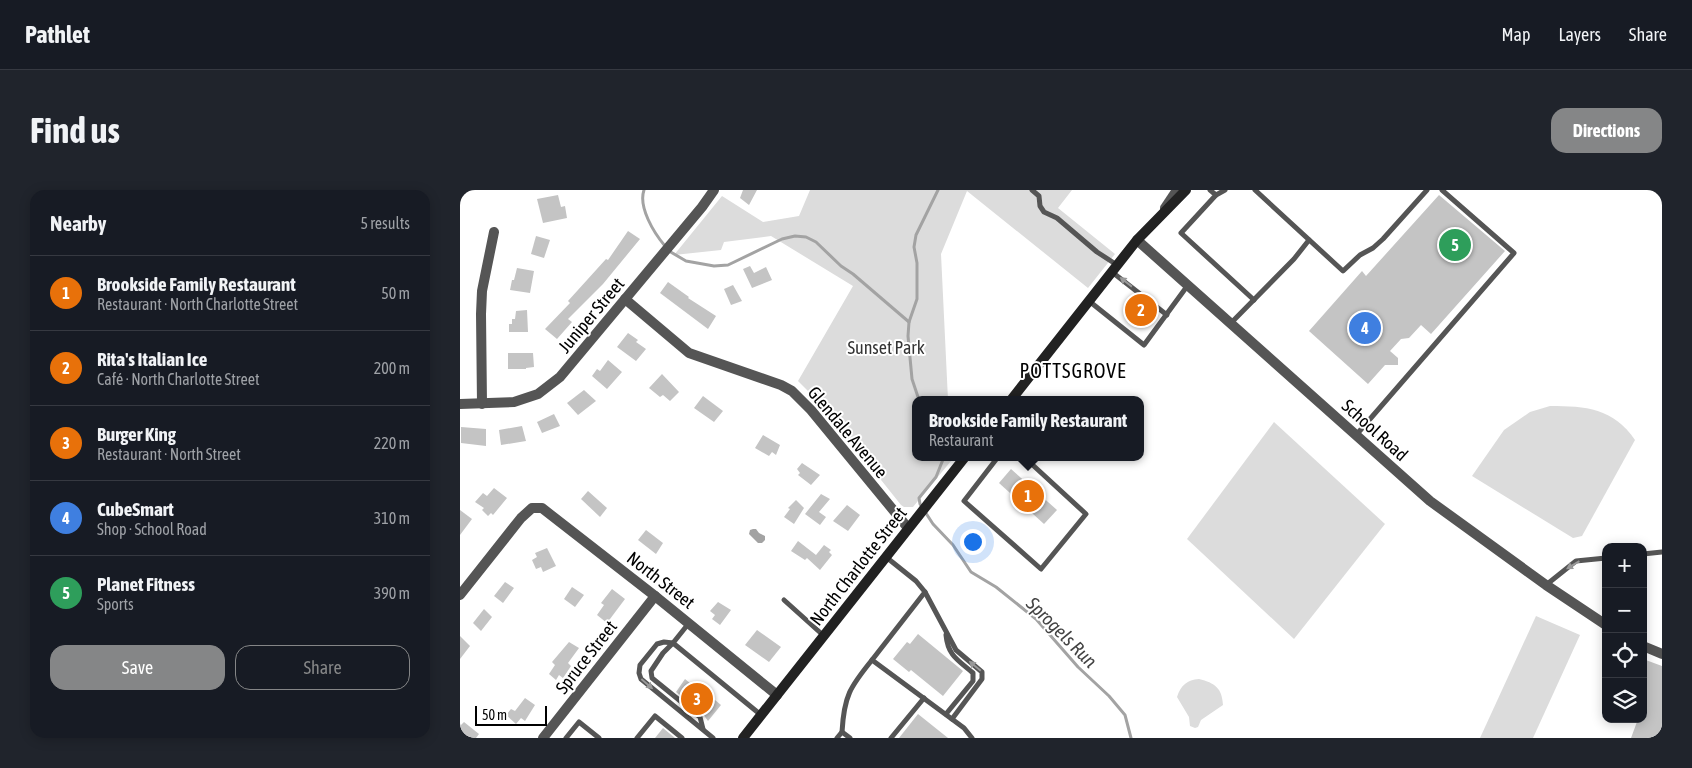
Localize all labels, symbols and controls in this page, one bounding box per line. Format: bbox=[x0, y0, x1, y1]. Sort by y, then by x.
text: Pathlet bbox=[25, 21, 90, 48]
text: Map bbox=[1501, 24, 1530, 45]
text: Layers bbox=[1558, 24, 1601, 45]
text: Share bbox=[1629, 24, 1667, 45]
button: Directions bbox=[1551, 108, 1662, 153]
text: Find us bbox=[30, 110, 120, 150]
text: Nearby bbox=[50, 211, 106, 235]
text: 5 results bbox=[360, 214, 410, 232]
pin: 5 bbox=[1439, 226, 1471, 264]
text: Brookside Family Restaurant bbox=[97, 273, 296, 295]
street label: Juniper Street bbox=[554, 273, 628, 357]
one-way arrow bbox=[1120, 277, 1133, 288]
text: 1 bbox=[62, 284, 70, 302]
text: 50 m bbox=[381, 284, 410, 302]
pin: 2 bbox=[1125, 291, 1157, 329]
text: Restaurant · North Charlotte Street bbox=[97, 295, 298, 313]
pin: 4 bbox=[1349, 309, 1381, 347]
park label: Sunset Park bbox=[847, 337, 925, 358]
text: Rita's Italian Ice bbox=[97, 348, 207, 370]
text: 2 bbox=[62, 359, 70, 377]
text: 200 m bbox=[374, 359, 410, 377]
district label: POTTSGROVE bbox=[1019, 359, 1127, 382]
text: Café · North Charlotte Street bbox=[97, 370, 260, 388]
street label: Glendale Avenue bbox=[804, 382, 892, 482]
street label: School Road bbox=[1338, 395, 1412, 465]
popup bbox=[912, 396, 1144, 461]
text: Brookside Family Restaurant bbox=[929, 409, 1127, 431]
text: Burger King bbox=[97, 423, 176, 445]
text: Restaurant bbox=[929, 431, 994, 449]
text: 3 bbox=[62, 434, 70, 452]
text: 220 m bbox=[374, 434, 410, 452]
text: Restaurant · North Street bbox=[97, 445, 241, 463]
pin: 1 bbox=[1012, 477, 1044, 515]
text: CubeSmart bbox=[97, 498, 174, 520]
street label: North Charlotte Street bbox=[805, 503, 911, 629]
text: 4 bbox=[62, 509, 70, 527]
text: 310 m bbox=[374, 509, 410, 527]
text: Shop · School Road bbox=[97, 520, 207, 538]
your location bbox=[960, 529, 986, 555]
map controls bbox=[1602, 543, 1647, 723]
button: + bbox=[1602, 543, 1647, 588]
street label: North Street bbox=[623, 547, 699, 613]
one-way arrow bbox=[1566, 561, 1581, 569]
text: Planet Fitness bbox=[97, 573, 195, 595]
text: 5 bbox=[62, 584, 70, 602]
text: 390 m bbox=[374, 584, 410, 602]
button: − bbox=[1602, 588, 1647, 633]
water label: Sprogels Run bbox=[1022, 592, 1102, 672]
text: Sports bbox=[97, 595, 134, 613]
street label: Spruce Street bbox=[551, 616, 621, 698]
button: locate bbox=[1602, 633, 1647, 678]
button: Save bbox=[50, 645, 225, 690]
button: Share bbox=[235, 645, 410, 690]
one-way arrow bbox=[968, 661, 981, 672]
one-way arrow bbox=[641, 678, 653, 689]
button: layers bbox=[1602, 678, 1647, 723]
pin: 3 bbox=[681, 680, 713, 718]
scale bar bbox=[475, 703, 548, 726]
text: 50 m bbox=[482, 707, 507, 723]

